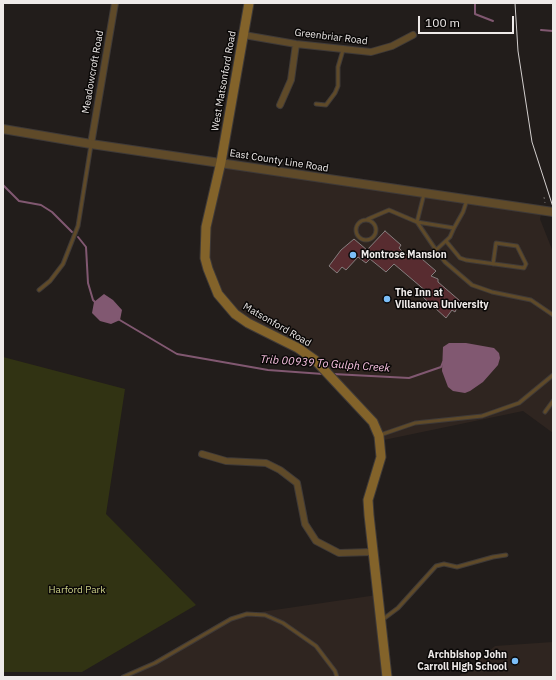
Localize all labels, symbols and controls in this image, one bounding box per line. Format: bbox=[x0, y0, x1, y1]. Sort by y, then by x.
scale bar bbox=[420, 8, 516, 34]
text: 100 m bbox=[425, 15, 460, 30]
street label: Greenbriar Road bbox=[294, 27, 368, 47]
street label: Meadowcroft Road bbox=[80, 29, 106, 115]
street label: West Matsonford Road bbox=[209, 30, 239, 132]
street label: East County Line Road bbox=[229, 147, 329, 175]
place label: Montrose Mansion bbox=[361, 249, 447, 261]
marker: Montrose Mansion bbox=[348, 250, 358, 260]
place label: The Inn at Villanova University bbox=[395, 287, 489, 310]
marker: The Inn at Villanova University bbox=[382, 294, 392, 304]
street label: Matsonford Road bbox=[241, 301, 313, 349]
water label: Trib 00939 To Gulph Creek bbox=[260, 353, 390, 375]
park label: Harford Park bbox=[49, 584, 105, 596]
place label: Archbishop John Carroll High School bbox=[417, 649, 507, 672]
marker: Archbishop John Carroll High School bbox=[510, 656, 520, 666]

